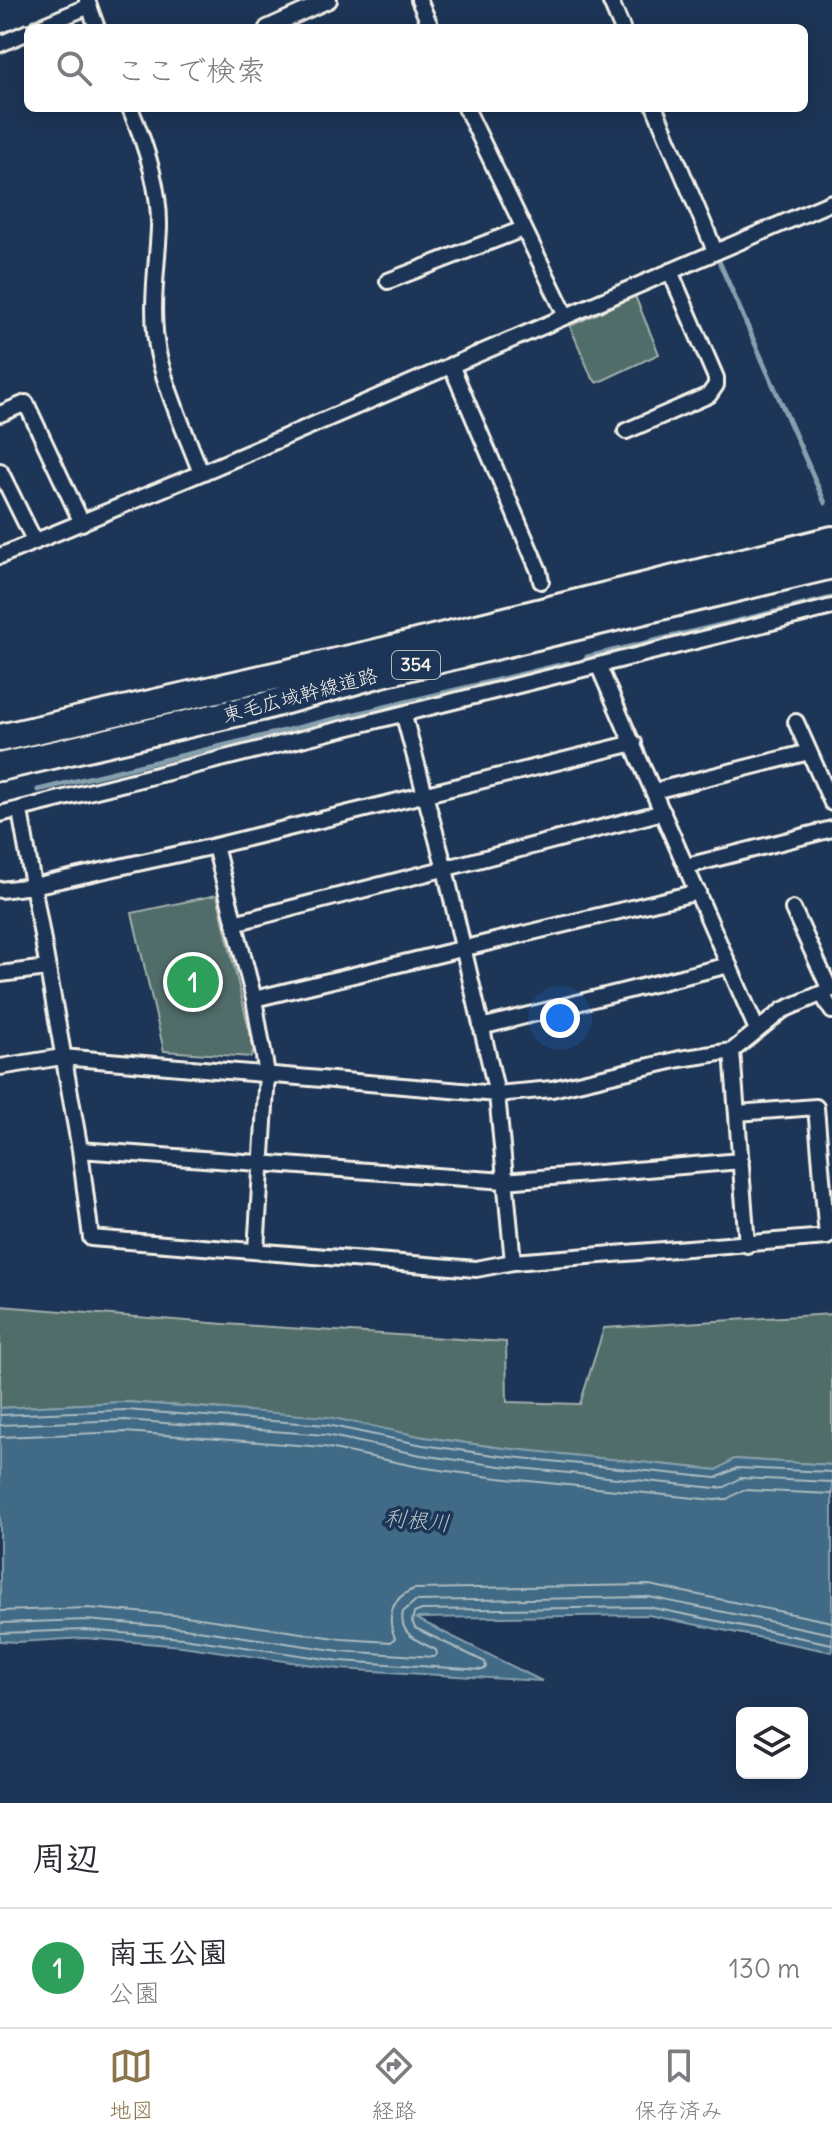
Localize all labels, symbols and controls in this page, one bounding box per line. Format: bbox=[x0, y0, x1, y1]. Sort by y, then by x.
search box bbox=[24, 24, 808, 112]
icon: search bbox=[52, 46, 96, 90]
text: ここで検索 bbox=[116, 51, 266, 89]
road number: 354 bbox=[392, 651, 440, 679]
street label: 東毛広域幹線道路 bbox=[219, 662, 380, 727]
pin: 1 bbox=[167, 952, 219, 1012]
your location bbox=[540, 998, 580, 1038]
water label: 利根川 bbox=[383, 1503, 451, 1537]
map controls bbox=[736, 1707, 808, 1779]
button: layers bbox=[736, 1707, 808, 1779]
text: 周辺 bbox=[32, 1836, 100, 1879]
text: 南玉公園 bbox=[108, 1933, 228, 1971]
text: 1 bbox=[53, 1952, 63, 1985]
text: 130 m bbox=[729, 1952, 800, 1985]
text: 公園 bbox=[108, 1976, 160, 2009]
tab: 地図 bbox=[109, 2044, 153, 2124]
tab: 経路 bbox=[372, 2044, 416, 2124]
tab: 保存済み bbox=[635, 2044, 723, 2124]

